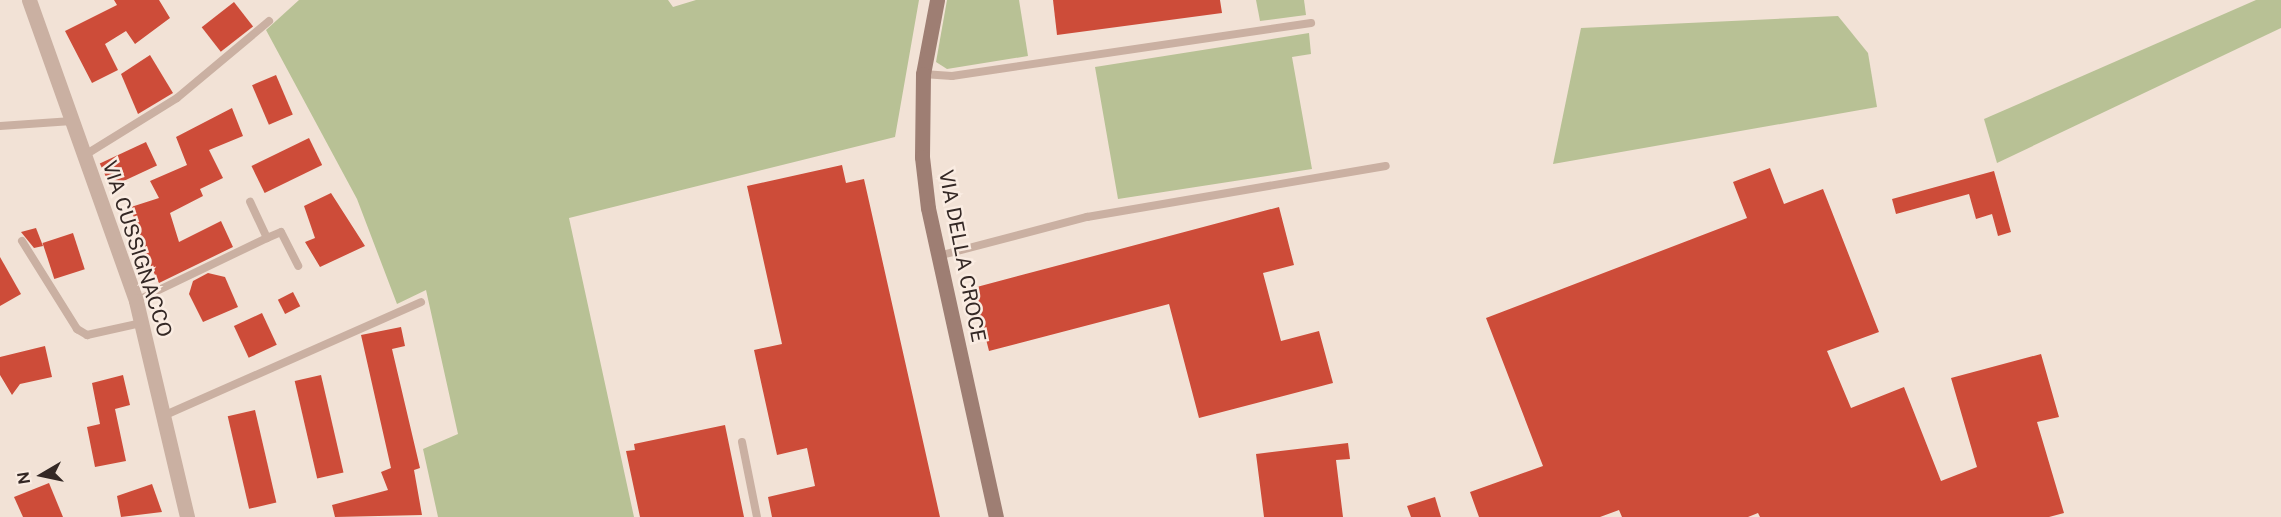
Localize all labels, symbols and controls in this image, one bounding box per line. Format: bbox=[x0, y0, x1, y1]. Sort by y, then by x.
street label: VIA CUSSIGNACCO bbox=[97, 158, 177, 340]
street label: VIA DELLA CROCE bbox=[934, 168, 990, 344]
north arrow bbox=[12, 445, 72, 505]
text: N bbox=[13, 470, 34, 486]

